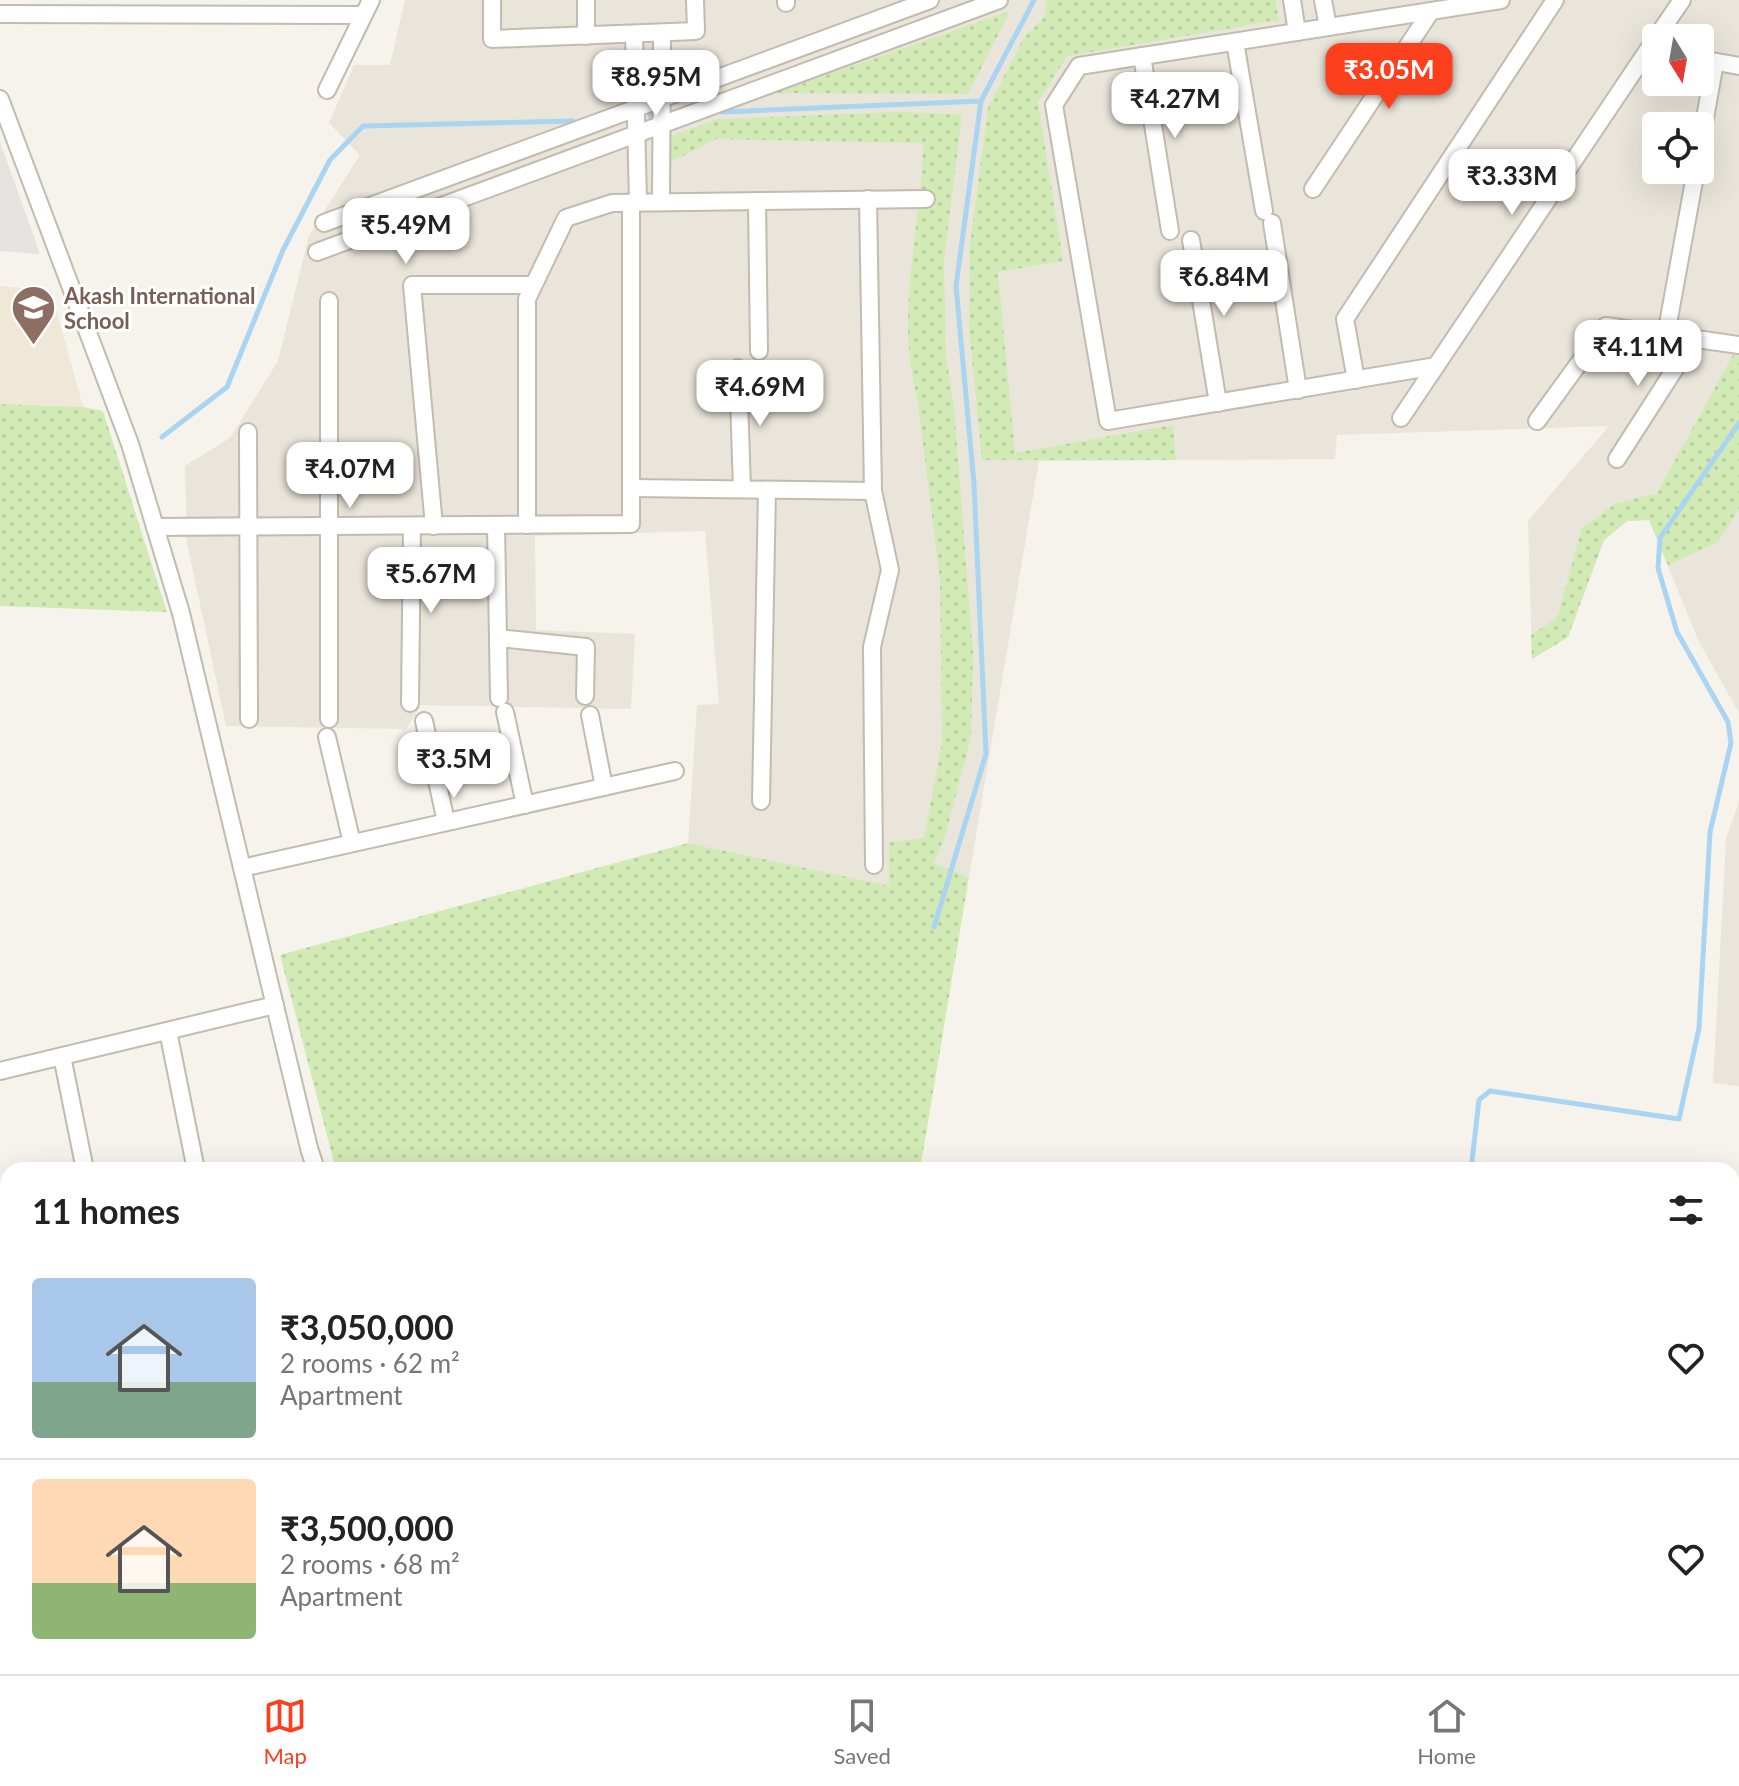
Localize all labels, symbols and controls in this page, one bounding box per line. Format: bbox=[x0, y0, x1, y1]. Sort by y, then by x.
north arrow bbox=[1642, 24, 1714, 96]
map controls bbox=[1642, 24, 1714, 184]
pin: ₹3.05M bbox=[1324, 43, 1454, 111]
pin: ₹8.95M bbox=[591, 50, 721, 118]
text: ₹3.05M bbox=[1343, 53, 1435, 85]
text: ₹8.95M bbox=[610, 60, 702, 92]
pin: ₹4.27M bbox=[1110, 72, 1240, 140]
text: ₹4.27M bbox=[1129, 82, 1221, 114]
button: locate bbox=[1642, 112, 1714, 184]
pin: ₹3.33M bbox=[1447, 149, 1577, 217]
text: ₹3.33M bbox=[1466, 159, 1558, 191]
pin: ₹5.49M bbox=[341, 198, 471, 266]
text: ₹5.49M bbox=[360, 208, 452, 240]
pin: ₹6.84M bbox=[1159, 250, 1289, 318]
text: ₹6.84M bbox=[1178, 260, 1270, 292]
place label: Akash International School bbox=[63, 282, 256, 334]
school or university icon: Akash International School bbox=[9, 284, 57, 347]
pin: ₹4.11M bbox=[1573, 320, 1703, 388]
text: ₹4.11M bbox=[1592, 330, 1684, 362]
pin: ₹4.69M bbox=[695, 360, 825, 428]
text: ₹4.69M bbox=[714, 370, 806, 402]
pin: ₹4.07M bbox=[285, 442, 415, 510]
text: ₹4.07M bbox=[304, 452, 396, 484]
pin: ₹5.67M bbox=[366, 547, 496, 615]
text: ₹5.67M bbox=[385, 557, 477, 589]
pin: ₹3.5M bbox=[398, 732, 510, 800]
text: ₹3.5M bbox=[416, 742, 492, 774]
icon: filters bbox=[1664, 1188, 1708, 1232]
text: 11 homes bbox=[32, 1190, 180, 1231]
text: ₹3,050,000 bbox=[280, 1306, 454, 1347]
icon: home bbox=[96, 1310, 192, 1406]
icon: heart bbox=[1664, 1336, 1708, 1380]
text: 2 rooms · 62 m² bbox=[280, 1347, 460, 1379]
text: Apartment bbox=[280, 1379, 403, 1411]
text: ₹3,500,000 bbox=[280, 1507, 454, 1548]
icon: home bbox=[96, 1511, 192, 1607]
icon: heart bbox=[1664, 1537, 1708, 1581]
text: 2 rooms · 68 m² bbox=[280, 1548, 460, 1580]
text: Apartment bbox=[280, 1580, 403, 1612]
tab: Map bbox=[263, 1694, 307, 1769]
tab: Saved bbox=[833, 1694, 891, 1769]
tab: Home bbox=[1417, 1694, 1476, 1769]

